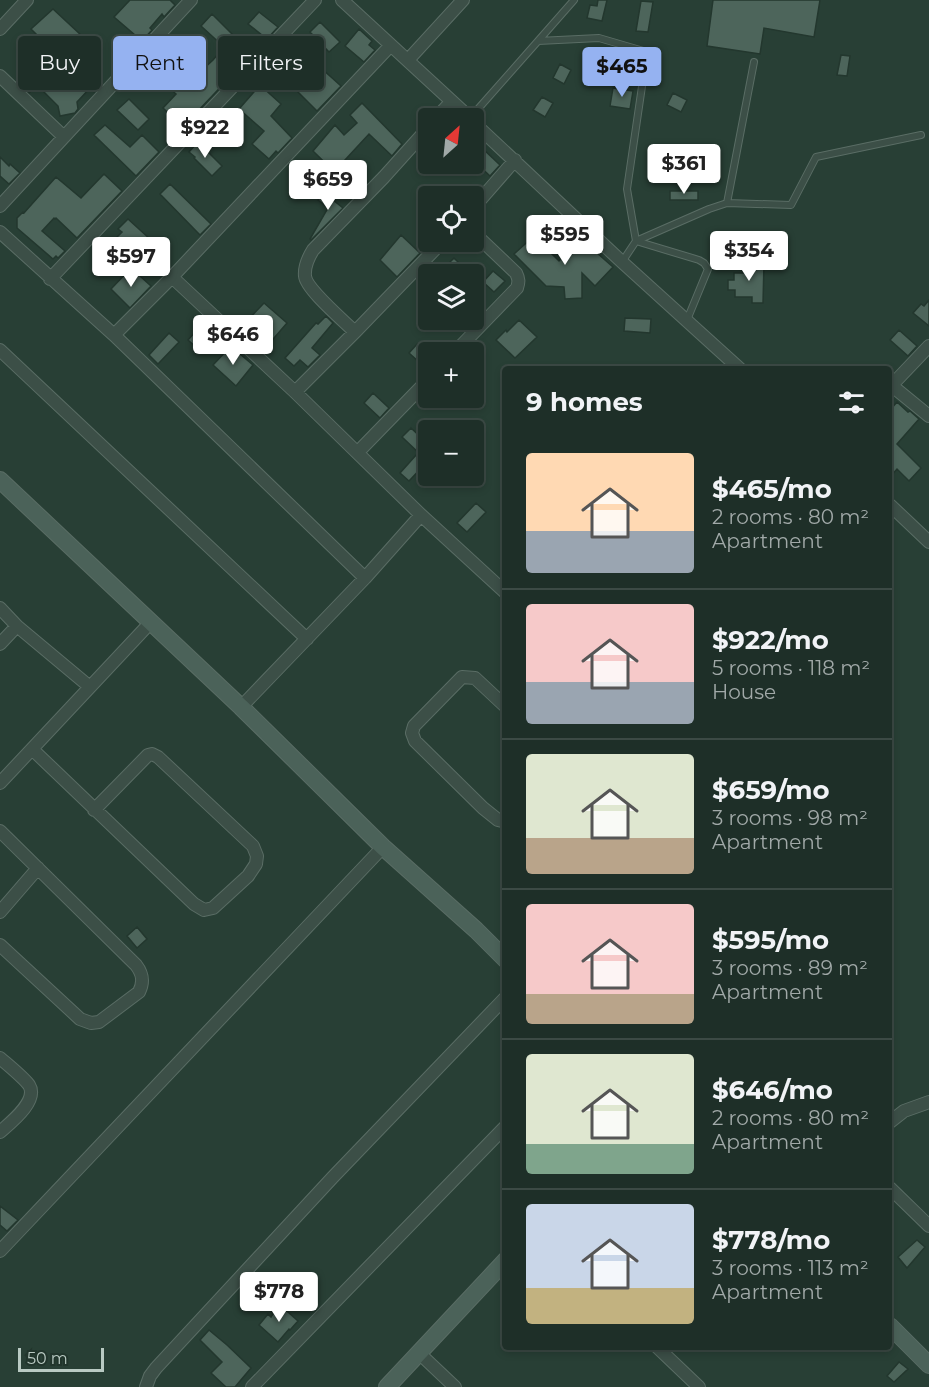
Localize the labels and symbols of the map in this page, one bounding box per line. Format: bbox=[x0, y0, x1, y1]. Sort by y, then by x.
pin: $465 bbox=[586, 47, 658, 98]
pin: $922 bbox=[169, 108, 241, 159]
north arrow bbox=[418, 108, 484, 174]
pin: $361 bbox=[648, 144, 720, 195]
pin: $659 bbox=[292, 160, 364, 211]
pin: $595 bbox=[529, 215, 601, 266]
pin: $354 bbox=[713, 231, 785, 282]
pin: $597 bbox=[95, 237, 167, 288]
pin: $646 bbox=[197, 315, 269, 366]
pin: $778 bbox=[243, 1272, 315, 1323]
scale bar bbox=[18, 1345, 104, 1372]

